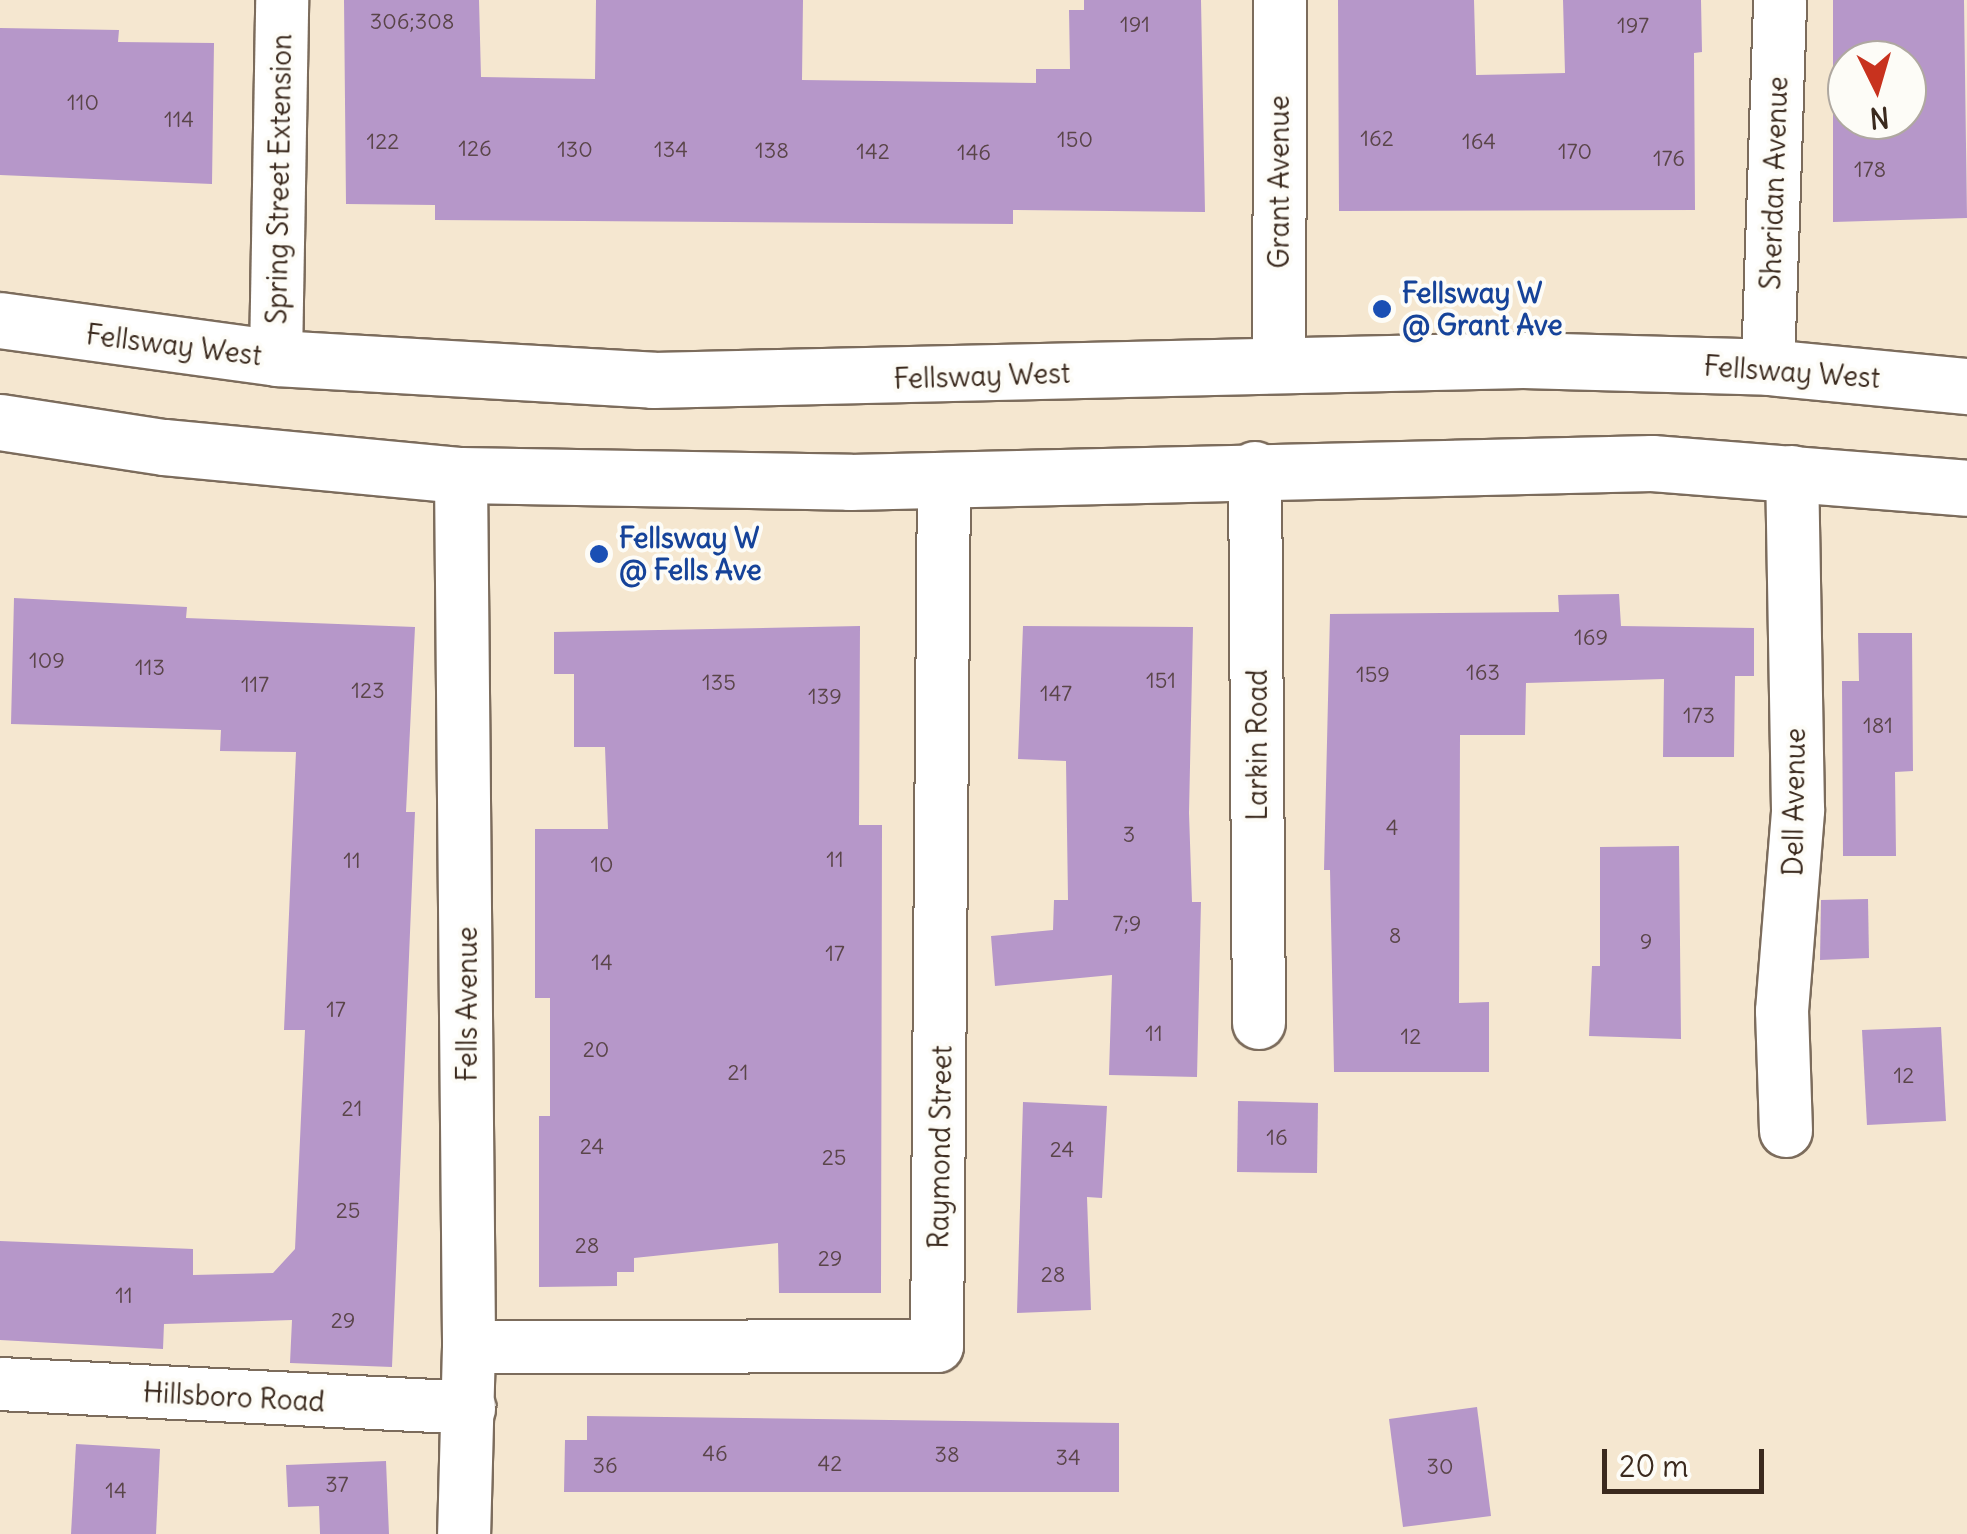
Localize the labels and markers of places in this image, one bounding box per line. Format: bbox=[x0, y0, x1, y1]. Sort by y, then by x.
place label: Fellsway W @ Grant Ave bbox=[1402, 276, 1563, 342]
marker: Fellsway W @ Grant Ave bbox=[1371, 298, 1393, 320]
place label: Fellsway W @ Fells Ave bbox=[619, 521, 762, 587]
marker: Fellsway W @ Fells Ave bbox=[588, 543, 610, 565]

